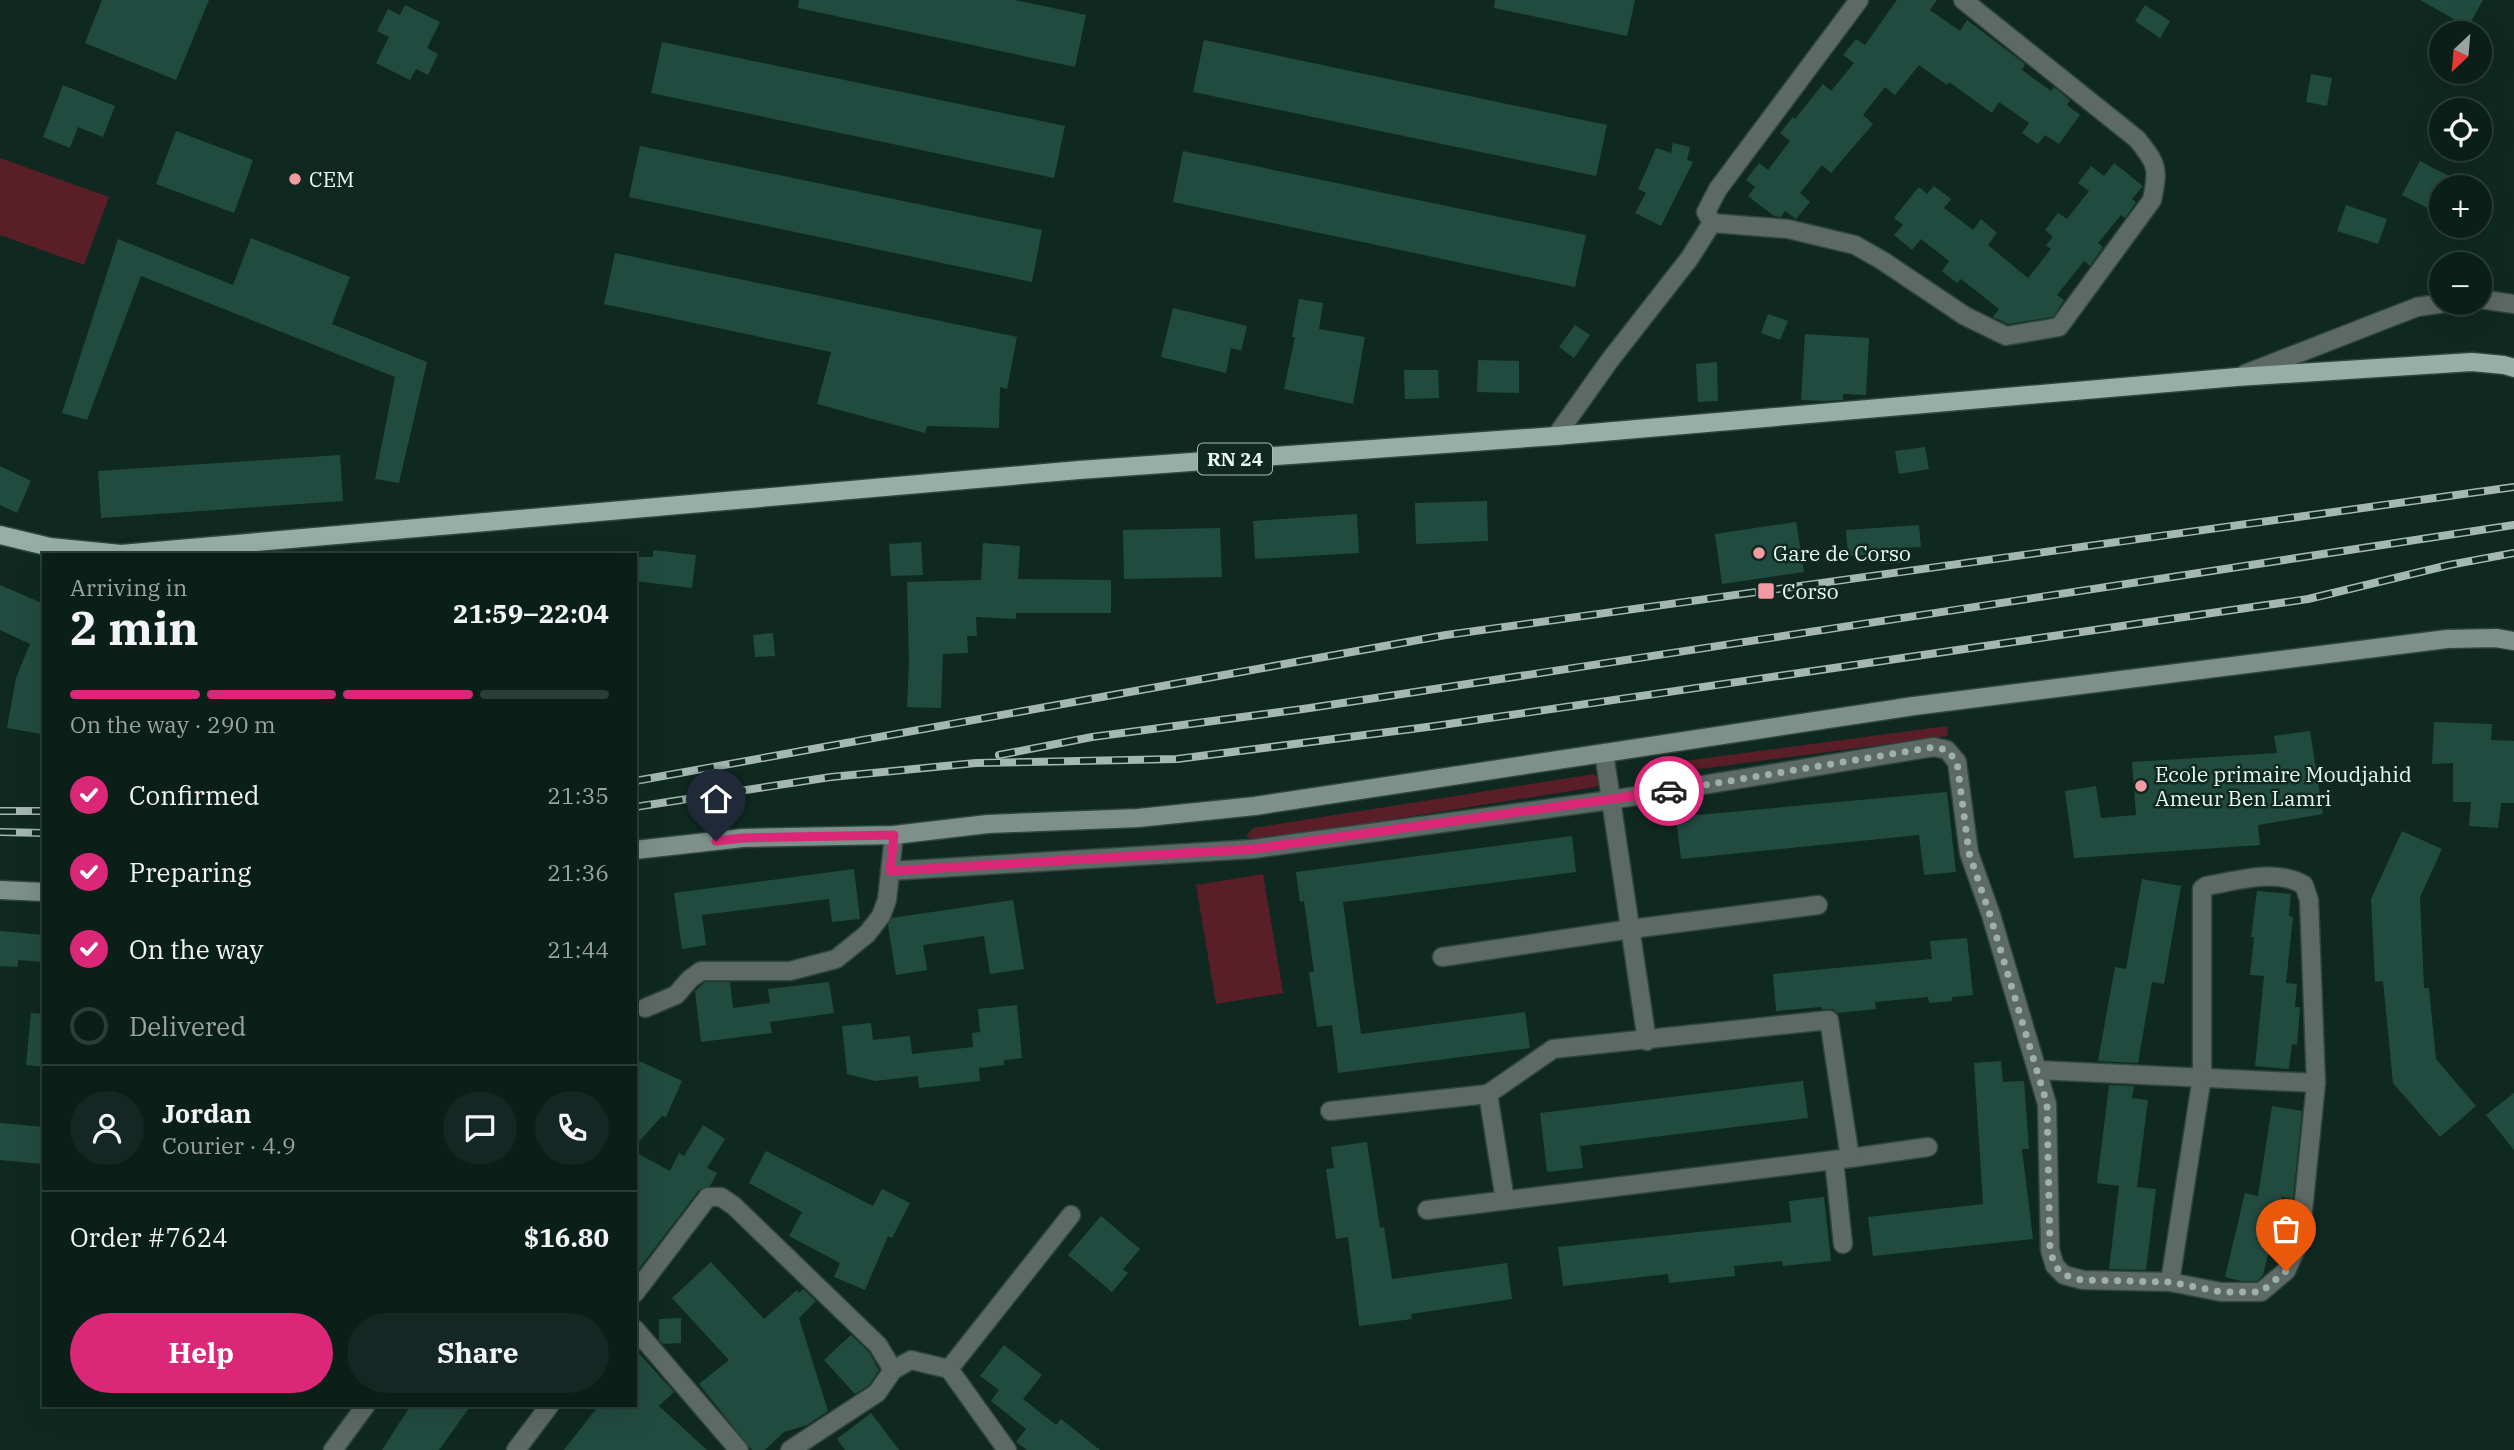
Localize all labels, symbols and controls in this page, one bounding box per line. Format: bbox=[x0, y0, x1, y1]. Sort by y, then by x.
north arrow bbox=[2429, 21, 2492, 84]
map controls bbox=[2429, 21, 2492, 315]
button: locate bbox=[2429, 98, 2492, 161]
place label: CEM bbox=[309, 165, 354, 193]
marker: CEM bbox=[287, 171, 303, 187]
button: + bbox=[2429, 175, 2492, 238]
button: − bbox=[2429, 252, 2492, 315]
road number: RN 24 bbox=[1198, 444, 1272, 474]
place label: Gare de Corso bbox=[1773, 539, 1911, 567]
marker: Gare de Corso bbox=[1751, 545, 1767, 561]
text: Arriving in bbox=[70, 572, 187, 602]
place label: Corso bbox=[1782, 577, 1839, 605]
marker: Corso bbox=[1756, 581, 1776, 601]
text: 21:59–22:04 bbox=[453, 596, 609, 630]
text: 2 min bbox=[70, 598, 199, 658]
text: On the way · 290 m bbox=[70, 709, 276, 739]
courier bbox=[1634, 756, 1704, 826]
place label: Ecole primaire Moudjahid Ameur Ben Lamri bbox=[2155, 760, 2412, 812]
pin bbox=[686, 769, 746, 841]
icon: car bbox=[1650, 772, 1688, 810]
icon: check bbox=[70, 776, 108, 814]
text: Confirmed bbox=[129, 778, 260, 812]
marker: Ecole primaire Moudjahid Ameur Ben Lamri bbox=[2133, 778, 2149, 794]
text: 21:35 bbox=[547, 780, 609, 810]
icon: home bbox=[697, 780, 735, 818]
icon: check bbox=[70, 853, 108, 891]
text: Preparing bbox=[129, 855, 251, 889]
text: 21:36 bbox=[547, 857, 609, 887]
icon: check bbox=[70, 930, 108, 968]
text: On the way bbox=[129, 932, 263, 966]
text: 21:44 bbox=[547, 934, 609, 964]
text: Delivered bbox=[129, 1009, 246, 1043]
button: person bbox=[70, 1091, 144, 1165]
button: chat bbox=[443, 1091, 517, 1165]
button: phone bbox=[535, 1091, 609, 1165]
text: Jordan bbox=[162, 1096, 252, 1130]
text: Courier · 4.9 bbox=[162, 1130, 296, 1160]
pin bbox=[2256, 1199, 2316, 1271]
icon: bag bbox=[2267, 1210, 2305, 1248]
text: Order #7624 bbox=[70, 1220, 228, 1254]
text: $16.80 bbox=[524, 1220, 609, 1254]
button: Help bbox=[70, 1313, 333, 1393]
button: Share bbox=[347, 1313, 609, 1393]

